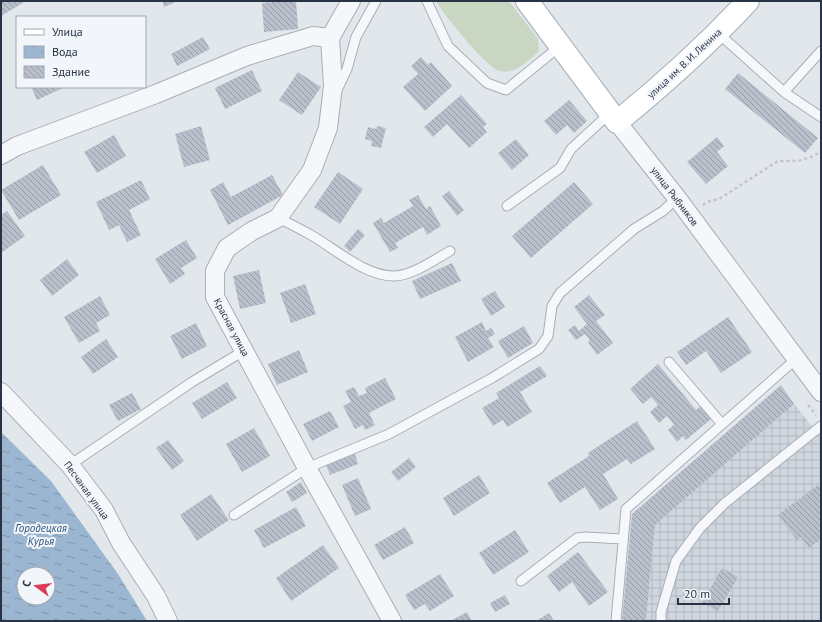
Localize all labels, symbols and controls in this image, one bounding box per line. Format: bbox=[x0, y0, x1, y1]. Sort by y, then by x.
legend bbox=[16, 16, 146, 88]
text: Улица bbox=[52, 24, 83, 39]
street label: улица им. В. И. Ленина bbox=[644, 25, 724, 101]
text: Вода bbox=[52, 44, 78, 59]
text: Здание bbox=[52, 64, 90, 79]
street label: улица Рыбников bbox=[648, 164, 701, 229]
street label: Красная улица bbox=[211, 296, 252, 359]
street label: Песчаная улица bbox=[61, 458, 112, 522]
water label: Городецкая Курья bbox=[15, 521, 67, 548]
north arrow bbox=[16, 566, 56, 606]
text: С bbox=[19, 579, 34, 588]
scale bar bbox=[678, 580, 729, 606]
text: 20 m bbox=[684, 586, 710, 601]

